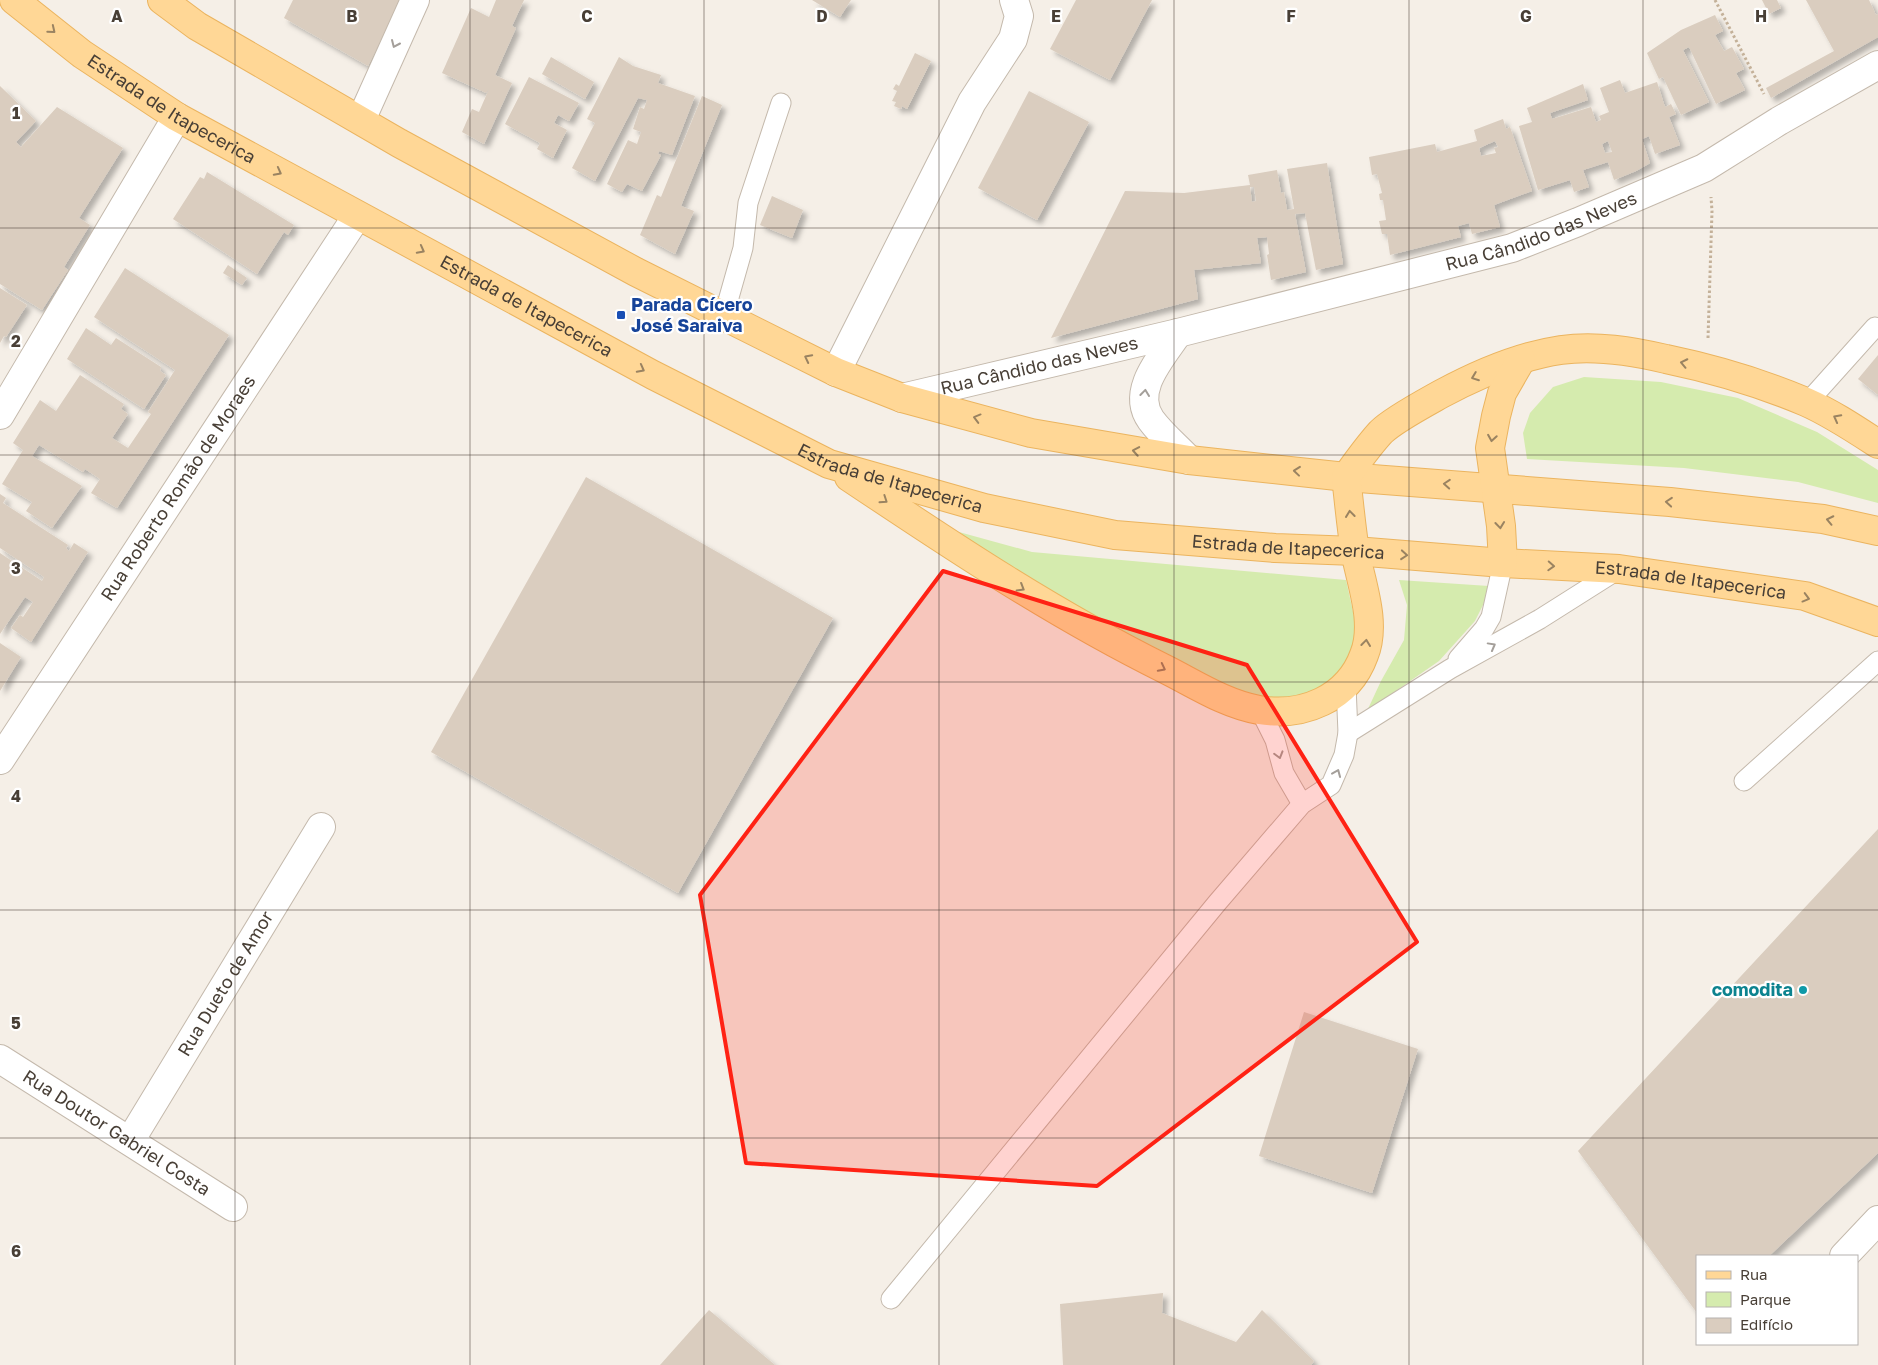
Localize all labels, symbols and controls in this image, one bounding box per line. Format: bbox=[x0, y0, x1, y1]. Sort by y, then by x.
text: A bbox=[111, 6, 123, 26]
text: B bbox=[346, 6, 358, 26]
text: C bbox=[581, 6, 593, 26]
text: D bbox=[816, 6, 828, 26]
text: E bbox=[1051, 6, 1061, 26]
text: F bbox=[1286, 6, 1296, 26]
text: G bbox=[1520, 6, 1532, 26]
text: H bbox=[1755, 6, 1767, 26]
one-way arrow bbox=[46, 25, 55, 33]
one-way arrow bbox=[391, 39, 402, 48]
street label: Estrada de Itapecerica bbox=[84, 49, 260, 168]
text: 1 bbox=[12, 103, 20, 123]
one-way arrow bbox=[273, 166, 282, 176]
street label: Rua Cândido das Neves bbox=[1443, 186, 1640, 275]
one-way arrow bbox=[416, 244, 425, 254]
street label: Estrada de Itapecerica bbox=[436, 250, 617, 361]
place label: Parada Cícero José Saraiva bbox=[631, 293, 753, 336]
marker: Parada Cícero José Saraiva bbox=[615, 309, 627, 321]
text: 2 bbox=[11, 331, 21, 351]
street label: Rua Cândido das Neves bbox=[938, 331, 1140, 399]
one-way arrow bbox=[804, 354, 813, 364]
one-way arrow bbox=[1680, 358, 1689, 369]
one-way arrow bbox=[636, 363, 645, 373]
street label: Rua Roberto Romão de Moraes bbox=[95, 371, 259, 605]
one-way arrow bbox=[1472, 371, 1480, 381]
one-way arrow bbox=[1139, 389, 1150, 397]
one-way arrow bbox=[974, 414, 982, 424]
one-way arrow bbox=[1833, 415, 1842, 425]
one-way arrow bbox=[1488, 434, 1498, 442]
street label: Estrada de Itapecerica bbox=[794, 438, 985, 517]
one-way arrow bbox=[1132, 446, 1141, 456]
one-way arrow bbox=[1293, 466, 1301, 477]
one-way arrow bbox=[1442, 479, 1450, 490]
one-way arrow bbox=[879, 494, 888, 504]
one-way arrow bbox=[1665, 497, 1673, 508]
one-way arrow bbox=[1346, 510, 1356, 518]
one-way arrow bbox=[1826, 515, 1835, 526]
one-way arrow bbox=[1494, 522, 1505, 530]
street label: Estrada de Itapecerica bbox=[1191, 529, 1386, 563]
one-way arrow bbox=[1400, 550, 1408, 561]
street label: Estrada de Itapecerica bbox=[1594, 556, 1788, 603]
text: 3 bbox=[11, 558, 21, 578]
one-way arrow bbox=[1548, 560, 1556, 571]
one-way arrow bbox=[1015, 582, 1024, 592]
one-way arrow bbox=[1801, 592, 1809, 602]
one-way arrow bbox=[1360, 639, 1371, 647]
one-way arrow bbox=[1487, 642, 1496, 652]
one-way arrow bbox=[1157, 662, 1166, 672]
one-way arrow bbox=[1273, 750, 1284, 759]
one-way arrow bbox=[1330, 769, 1341, 778]
text: 4 bbox=[11, 786, 21, 806]
street label: Rua Dueto de Amor bbox=[172, 907, 277, 1060]
place label: comodita bbox=[1712, 978, 1793, 1000]
marker: comodita bbox=[1797, 984, 1809, 996]
text: 5 bbox=[11, 1013, 21, 1033]
street label: Rua Doutor Gabriel Costa bbox=[19, 1064, 215, 1200]
text: 6 bbox=[11, 1241, 21, 1261]
legend bbox=[1696, 1255, 1858, 1345]
text: Rua bbox=[1740, 1265, 1767, 1283]
text: Parque bbox=[1740, 1290, 1791, 1308]
text: Edifício bbox=[1740, 1315, 1793, 1333]

